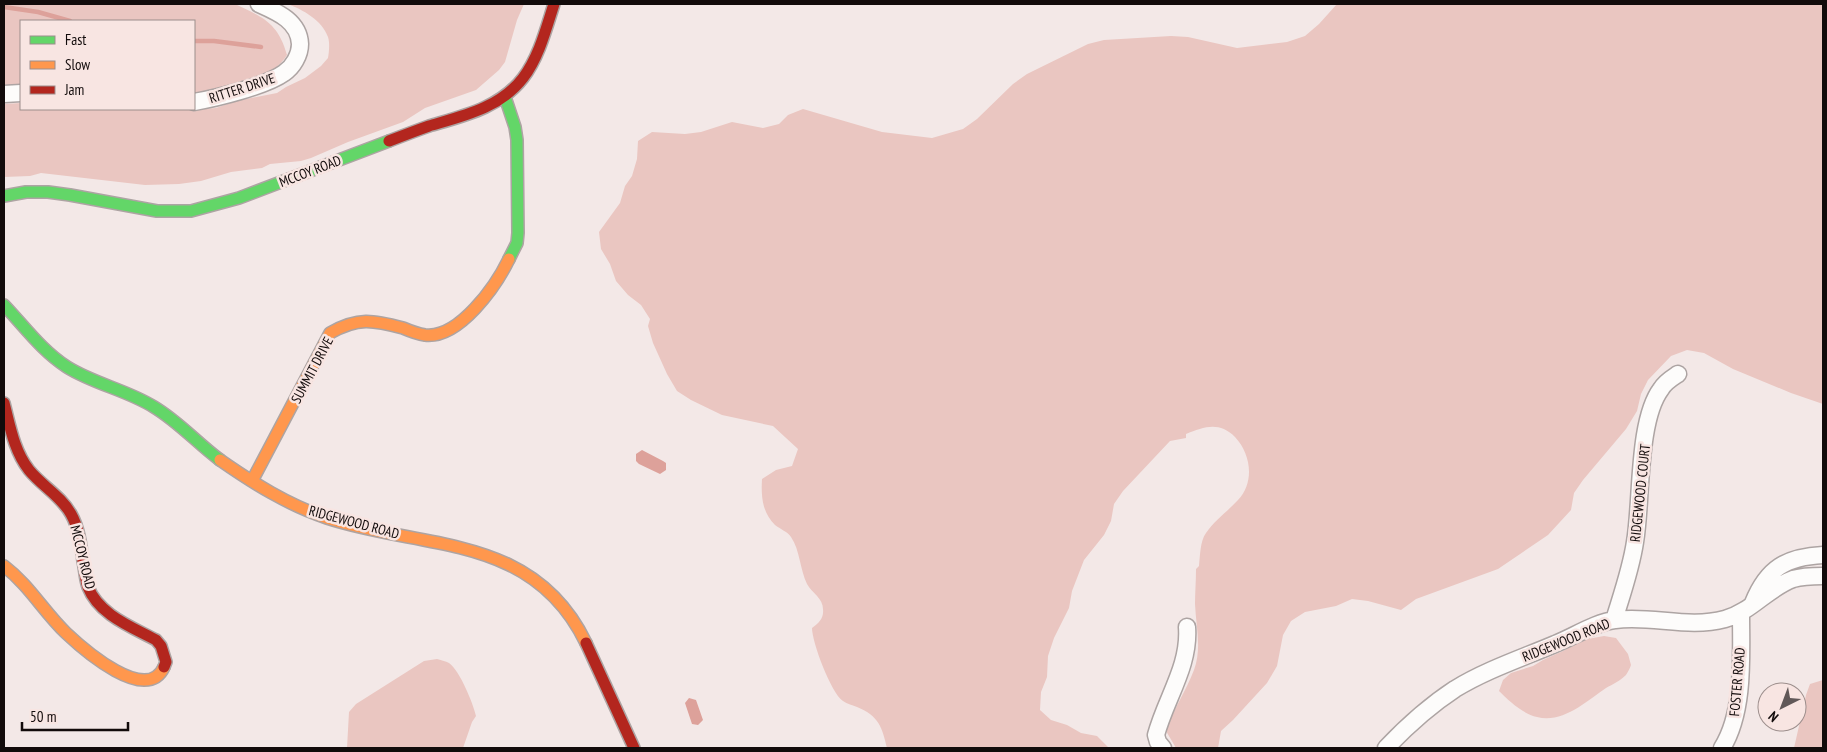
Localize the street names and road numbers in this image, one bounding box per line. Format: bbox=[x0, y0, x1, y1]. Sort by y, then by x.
street label: RITTER DRIVE bbox=[207, 69, 277, 107]
street label: MCCOY ROAD bbox=[276, 151, 344, 191]
street label: SUMMIT DRIVE bbox=[287, 334, 337, 406]
street label: RIDGEWOOD COURT bbox=[1626, 442, 1654, 543]
street label: RIDGEWOOD ROAD bbox=[307, 501, 401, 543]
street label: MCCOY ROAD bbox=[66, 523, 100, 591]
street label: RIDGEWOOD ROAD bbox=[1520, 614, 1612, 666]
street label: FOSTER ROAD bbox=[1725, 647, 1749, 717]

